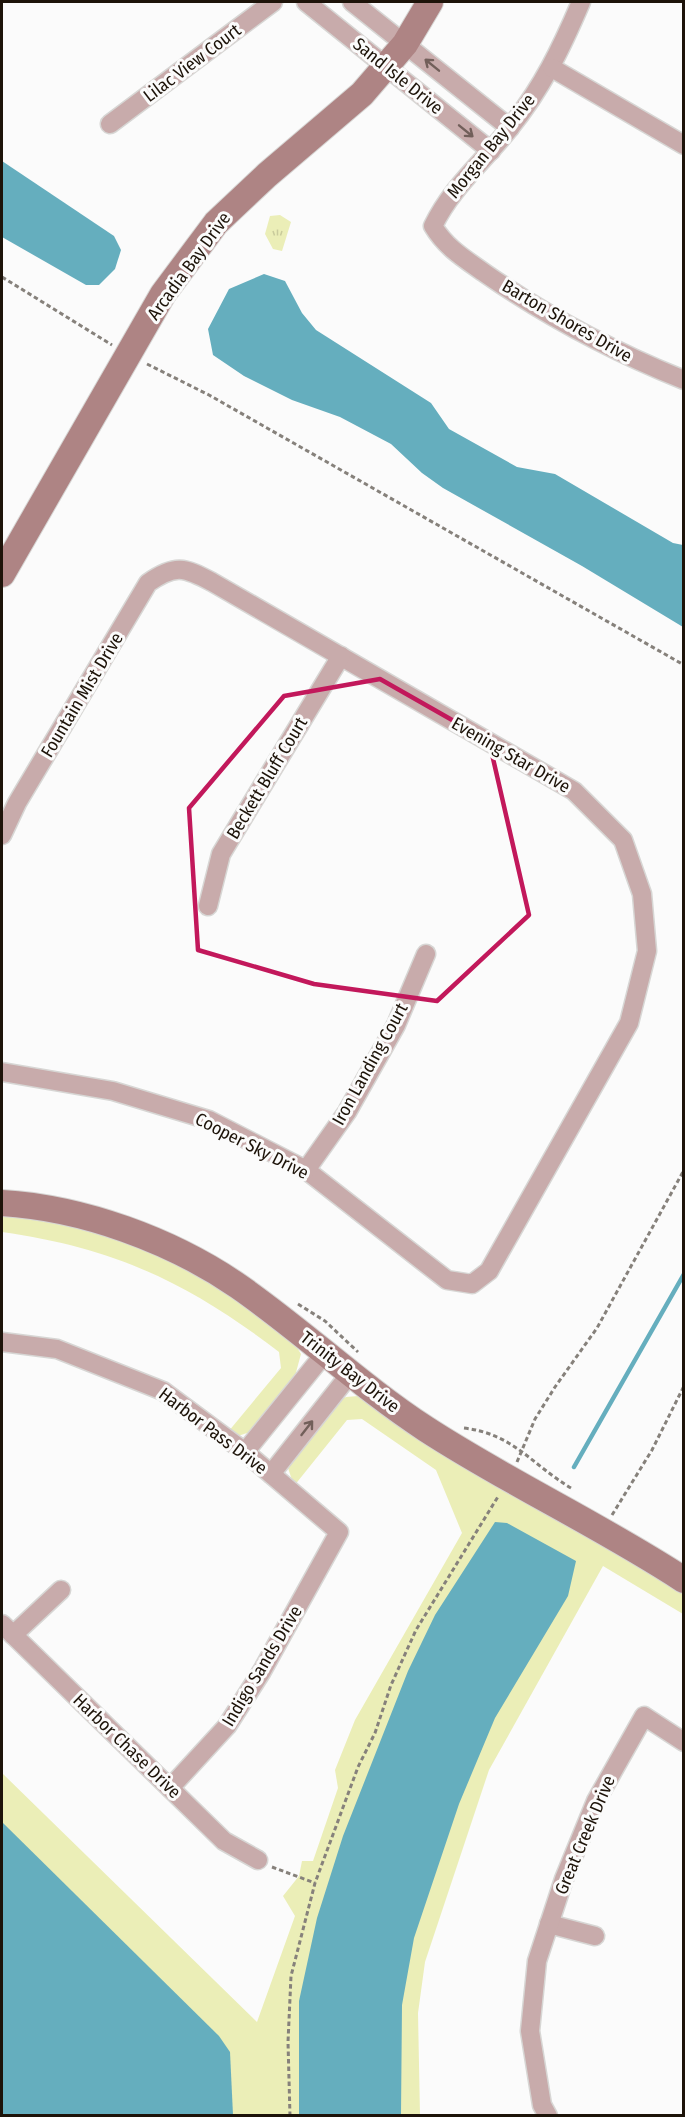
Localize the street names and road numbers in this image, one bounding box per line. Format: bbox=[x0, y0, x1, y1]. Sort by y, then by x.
street label: Lilac View Court bbox=[139, 19, 245, 107]
street label: Sand Isle Drive bbox=[349, 33, 448, 119]
street label: Morgan Bay Drive bbox=[442, 89, 540, 203]
street label: Arcadia Bay Drive bbox=[143, 208, 235, 324]
street label: Barton Shores Drive bbox=[498, 275, 636, 367]
street label: Fountain Mist Drive bbox=[36, 629, 128, 761]
street label: Evening Star Drive bbox=[448, 712, 574, 798]
street label: Beckett Bluff Court bbox=[222, 713, 312, 843]
street label: Iron Landing Court bbox=[327, 999, 413, 1129]
street label: Cooper Sky Drive bbox=[192, 1108, 312, 1184]
street label: Trinity Bay Drive bbox=[296, 1327, 404, 1418]
street label: Harbor Pass Drive bbox=[154, 1383, 272, 1479]
street label: Indigo Sands Drive bbox=[217, 1601, 307, 1730]
street label: Harbor Chase Drive bbox=[68, 1689, 186, 1803]
street label: Great Creek Drive bbox=[550, 1772, 620, 1898]

